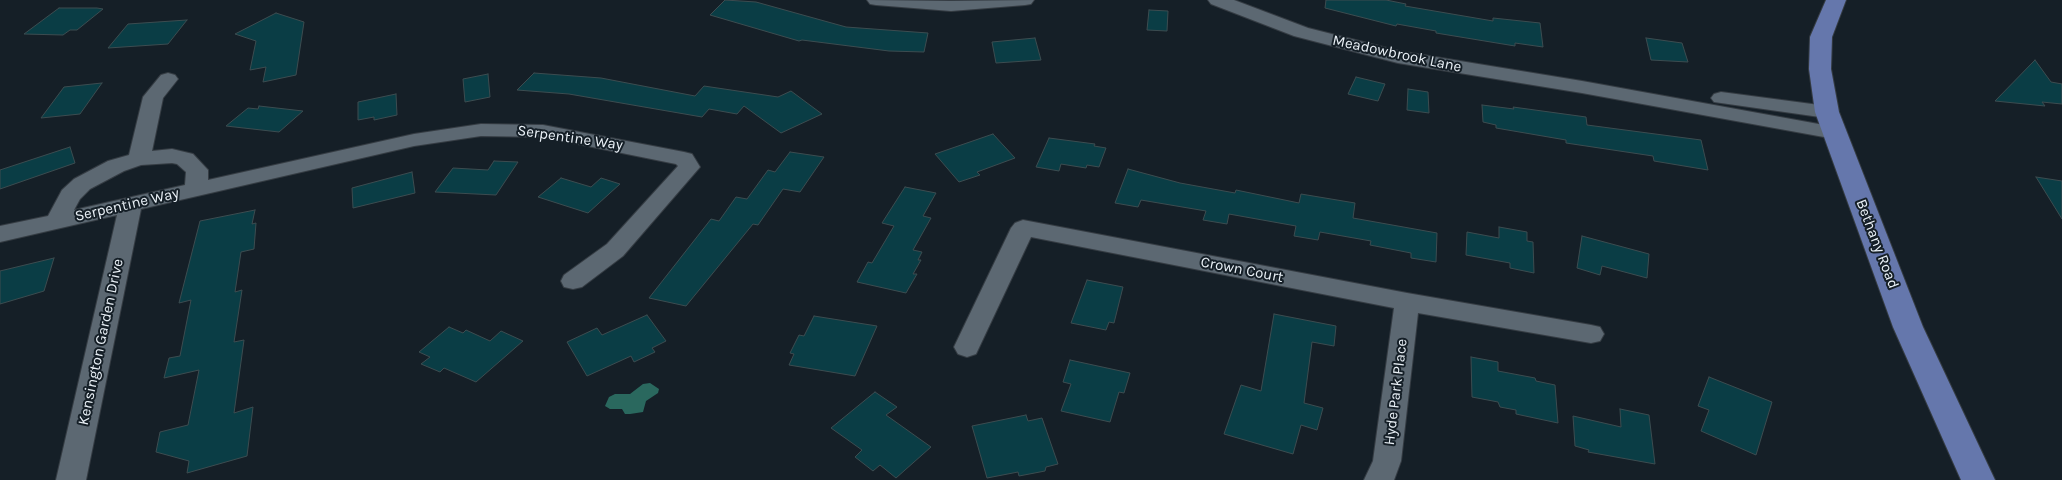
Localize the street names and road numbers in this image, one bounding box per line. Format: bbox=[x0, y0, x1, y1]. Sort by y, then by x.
street label: Meadowbrook Lane bbox=[1331, 32, 1463, 76]
street label: Serpentine Way bbox=[516, 122, 624, 154]
street label: Serpentine Way bbox=[73, 184, 181, 226]
street label: Bethany Road bbox=[1852, 197, 1902, 291]
street label: Crown Court bbox=[1199, 253, 1285, 287]
street label: Kensington Garden Drive bbox=[75, 257, 127, 427]
street label: Hyde Park Place bbox=[1381, 338, 1411, 446]

